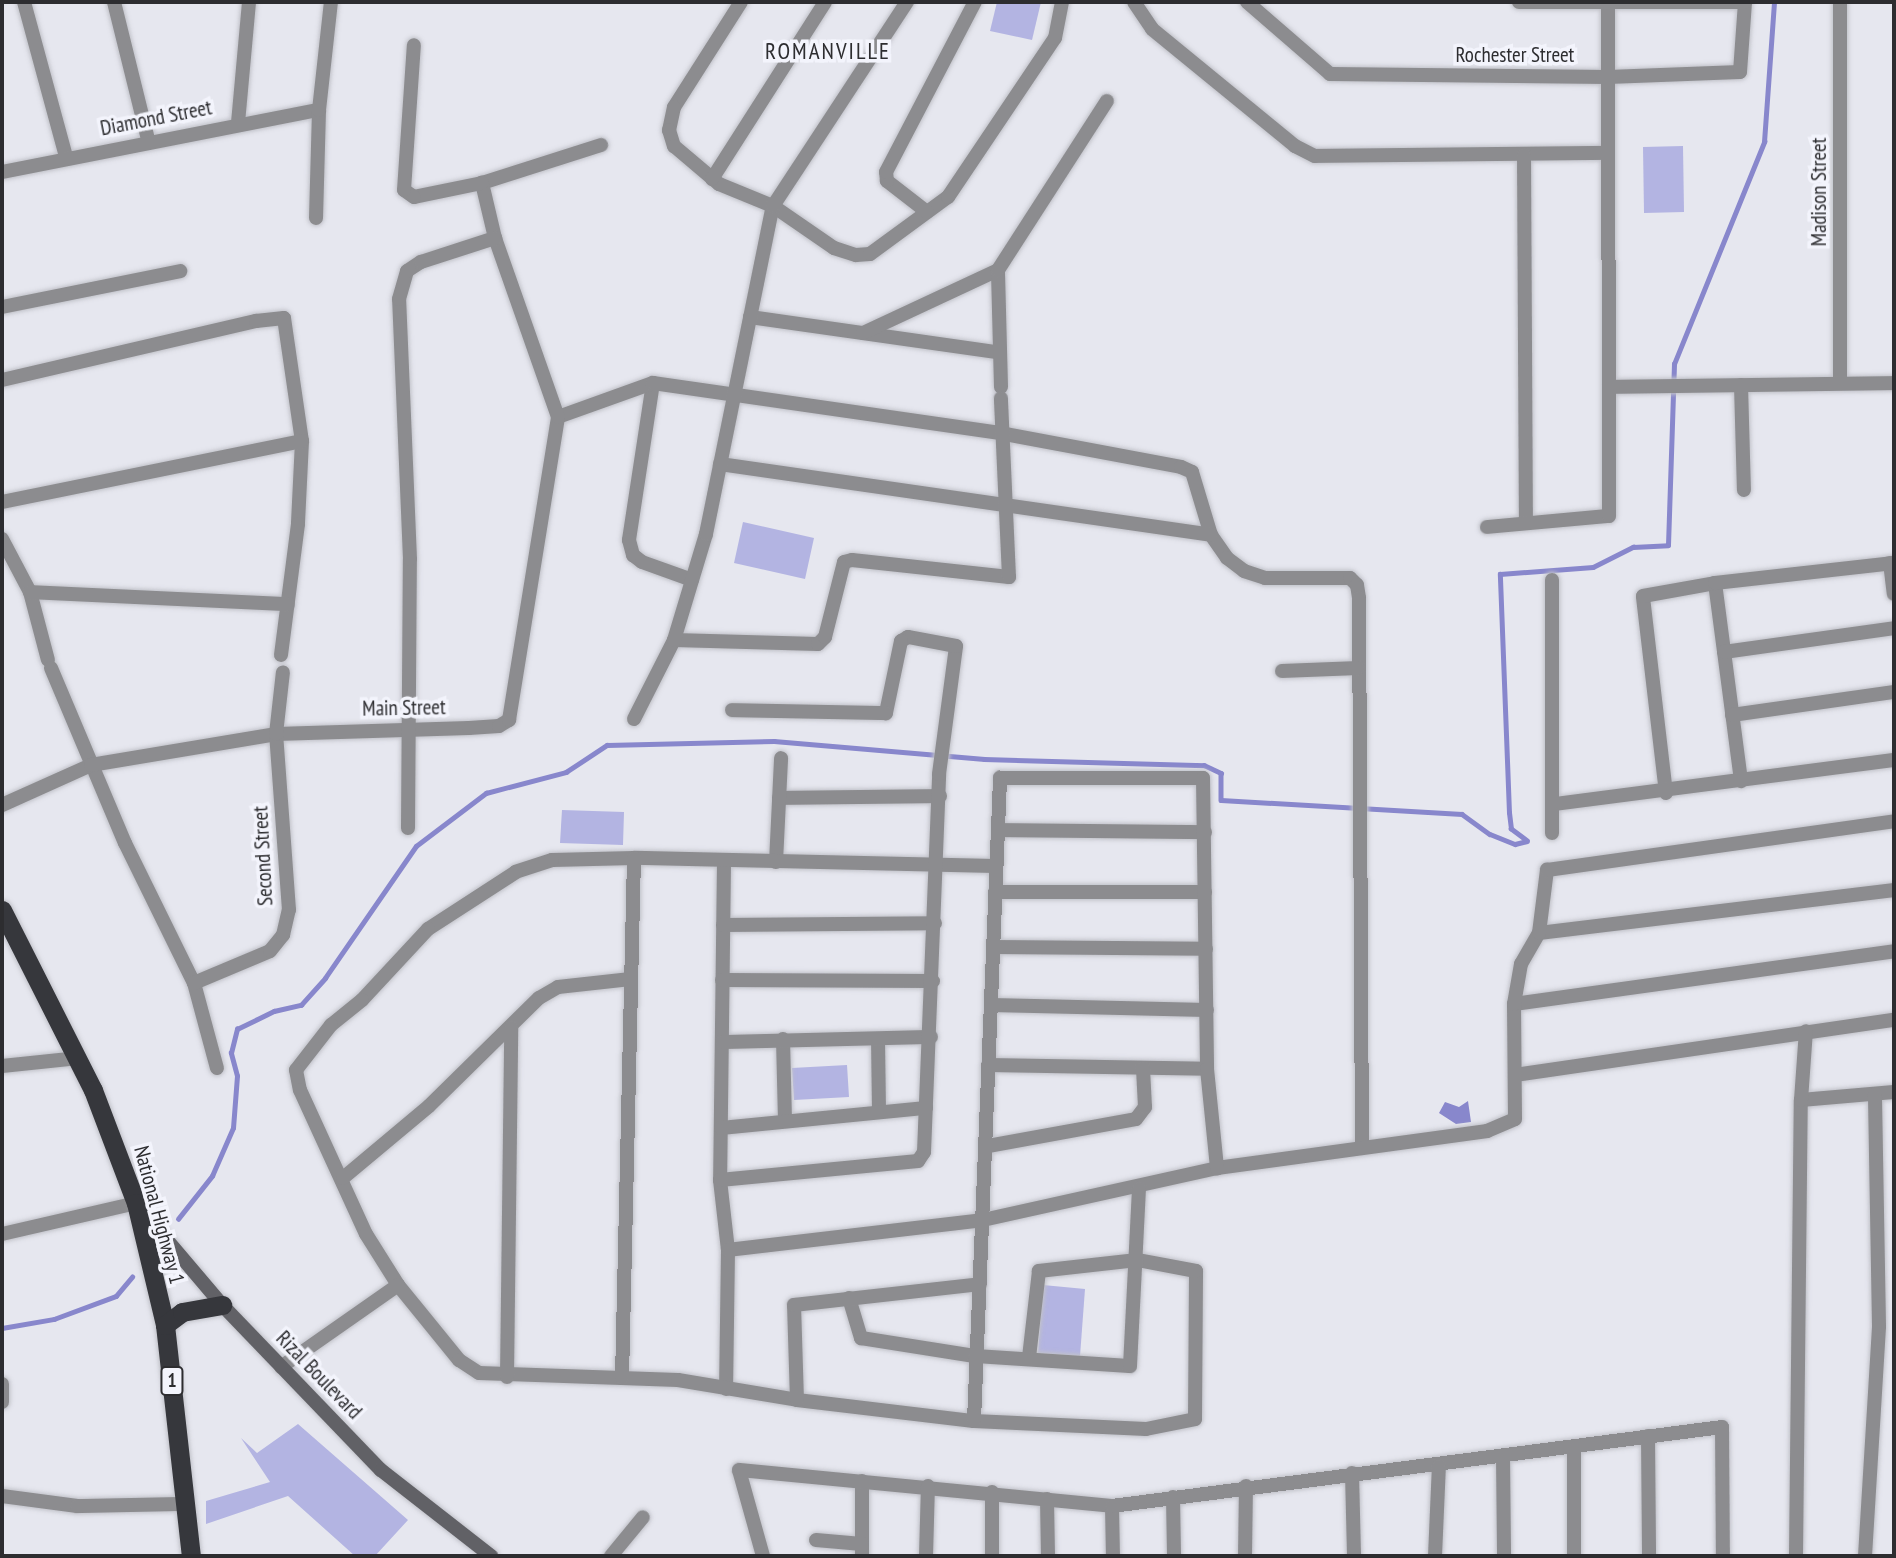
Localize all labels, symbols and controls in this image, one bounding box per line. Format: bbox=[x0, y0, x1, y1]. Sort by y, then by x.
district label: ROMANVILLE bbox=[766, 37, 890, 65]
street label: Rochester Street bbox=[1456, 42, 1574, 68]
street label: Diamond Street bbox=[98, 95, 214, 141]
street label: Madison Street bbox=[1806, 138, 1832, 246]
street label: Main Street bbox=[362, 695, 446, 721]
street label: Second Street bbox=[248, 805, 278, 907]
street label: National Highway 1 bbox=[128, 1143, 190, 1287]
street label: Rizal Boulevard bbox=[271, 1326, 367, 1424]
road number: 1 bbox=[160, 1366, 184, 1396]

